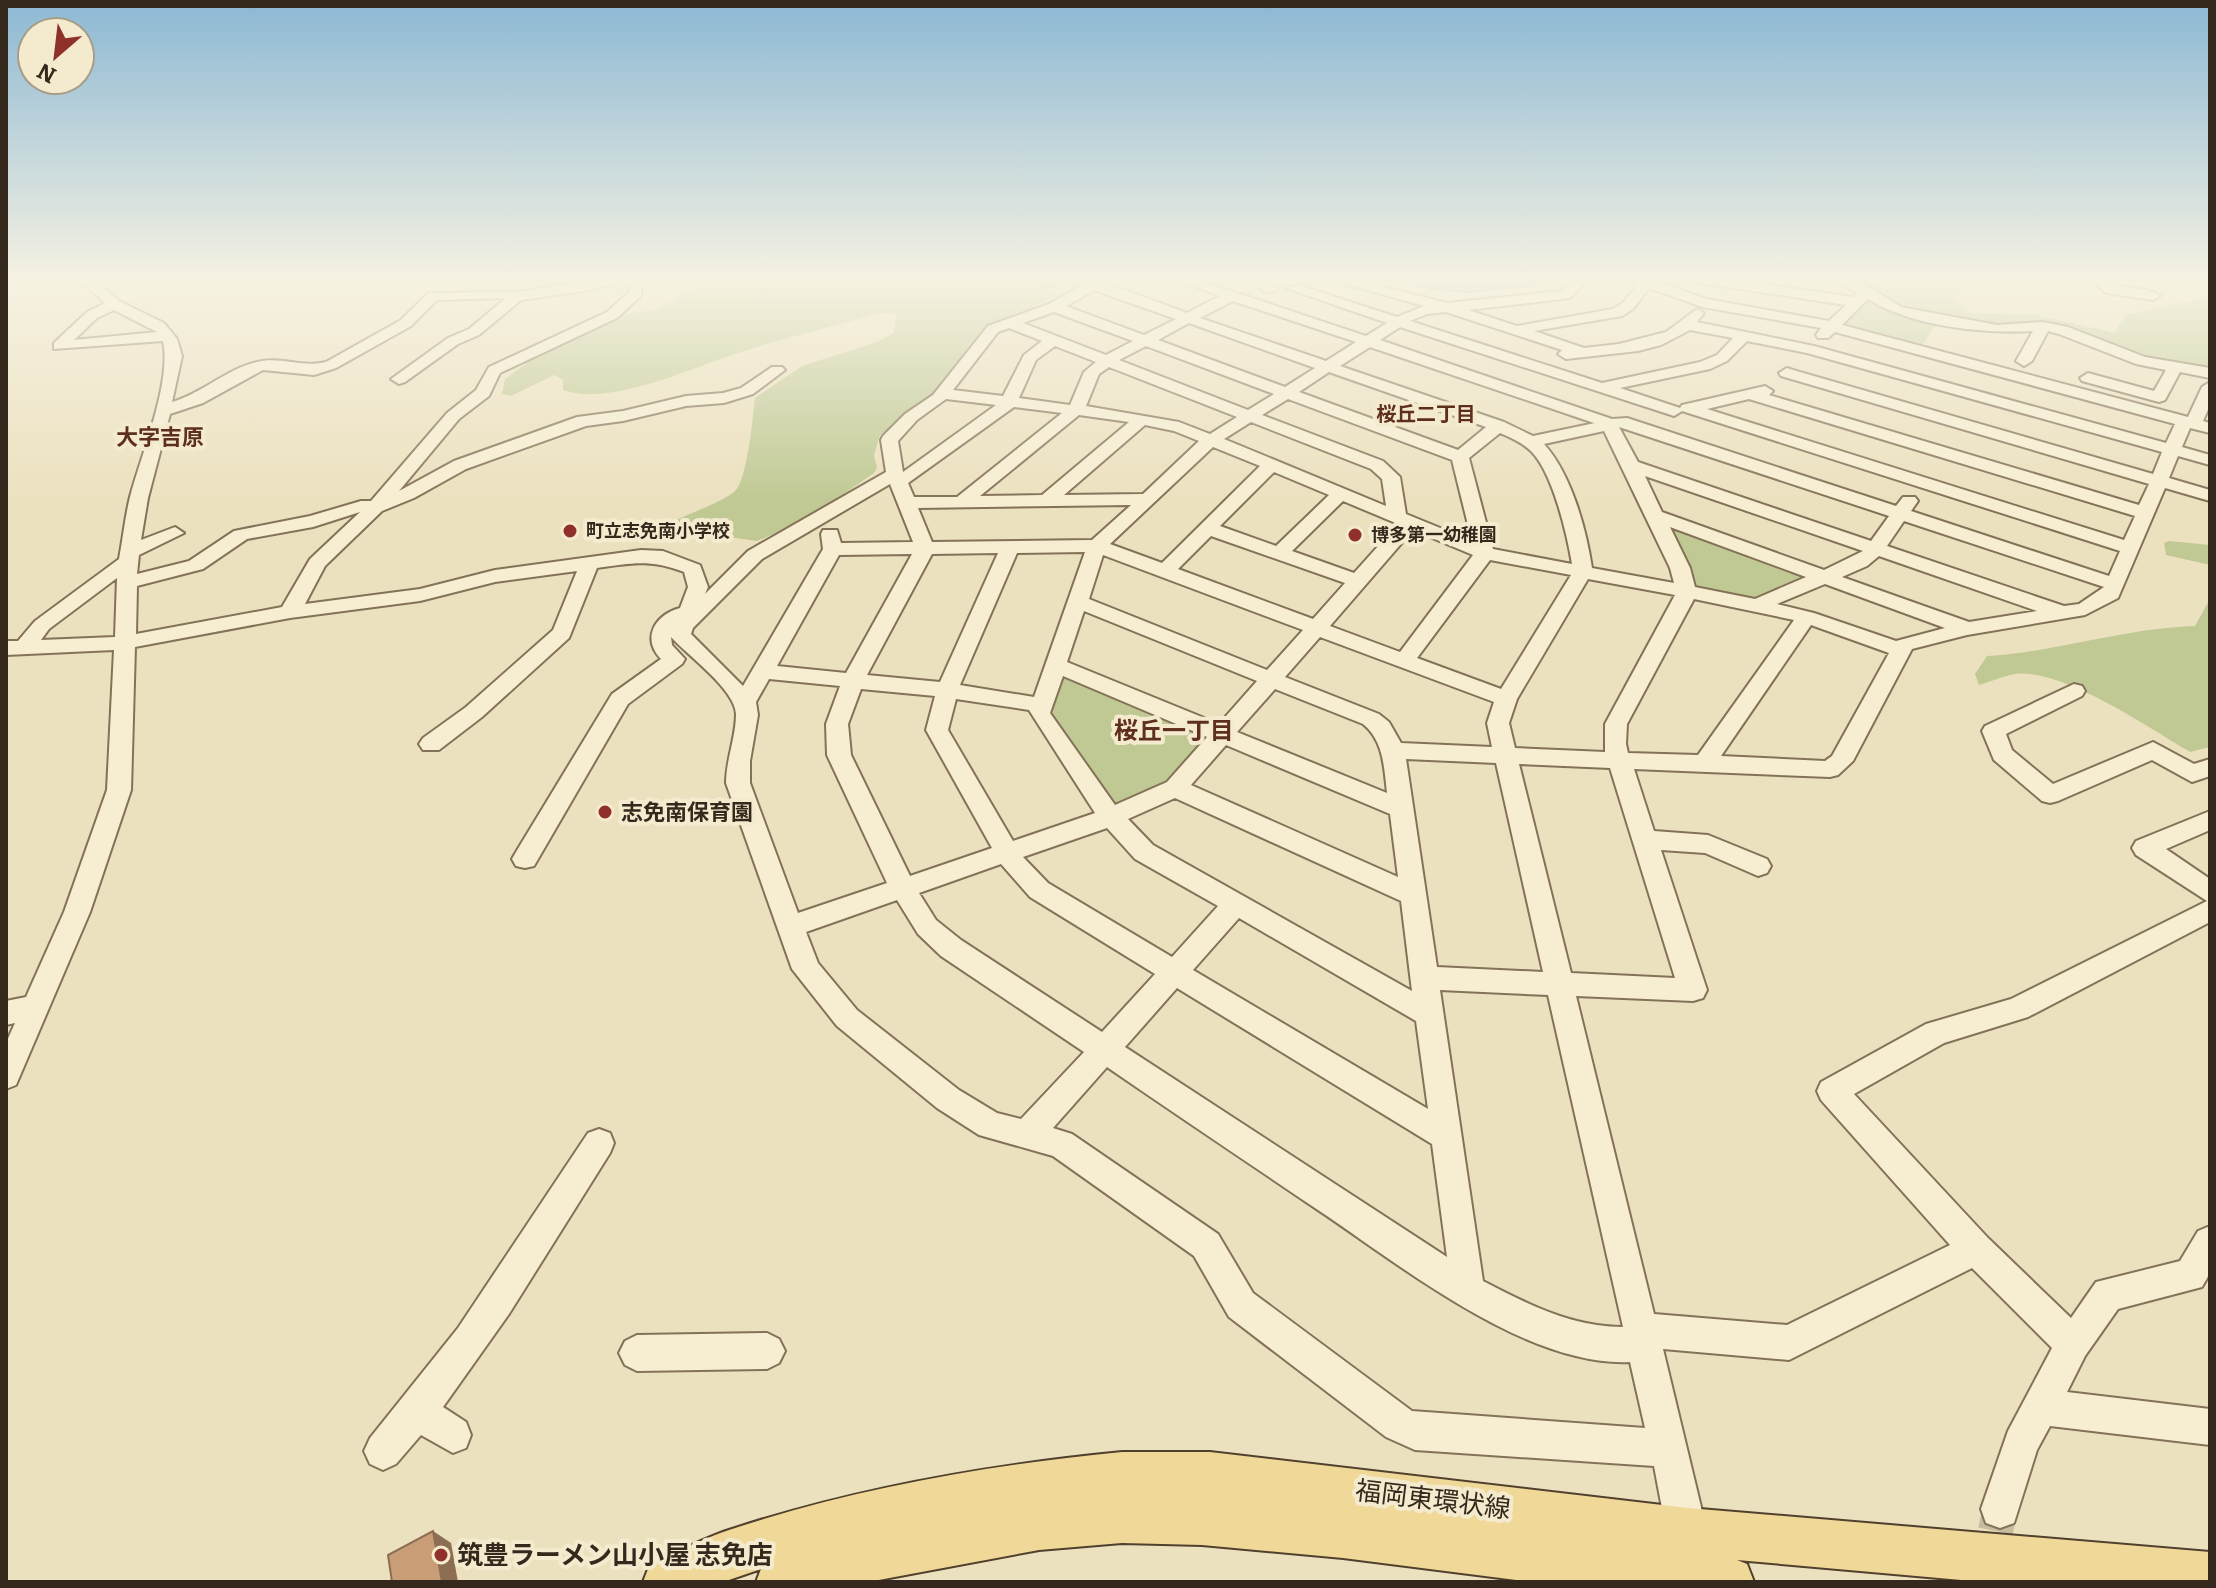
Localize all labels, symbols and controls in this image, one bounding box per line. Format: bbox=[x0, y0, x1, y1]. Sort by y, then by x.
north arrow bbox=[16, 16, 96, 96]
text: N bbox=[33, 57, 61, 89]
district label: 桜丘二丁目 bbox=[1376, 402, 1476, 426]
district label: 大字吉原 bbox=[116, 424, 204, 451]
place label: 町立志免南小学校 bbox=[586, 520, 730, 542]
marker: 町立志免南小学校 bbox=[561, 522, 579, 540]
place label: 博多第一幼稚園 bbox=[1371, 524, 1497, 546]
marker: 博多第一幼稚園 bbox=[1346, 526, 1364, 544]
district label: 桜丘一丁目 bbox=[1114, 717, 1234, 745]
place label: 志免南保育園 bbox=[621, 799, 753, 826]
marker: 志免南保育園 bbox=[596, 803, 614, 821]
street label: 福岡東環状線 bbox=[1354, 1475, 1512, 1525]
place label: 筑豊ラーメン山小屋 志免店 bbox=[457, 1540, 773, 1571]
marker: 筑豊ラーメン山小屋 志免店 bbox=[432, 1546, 450, 1564]

